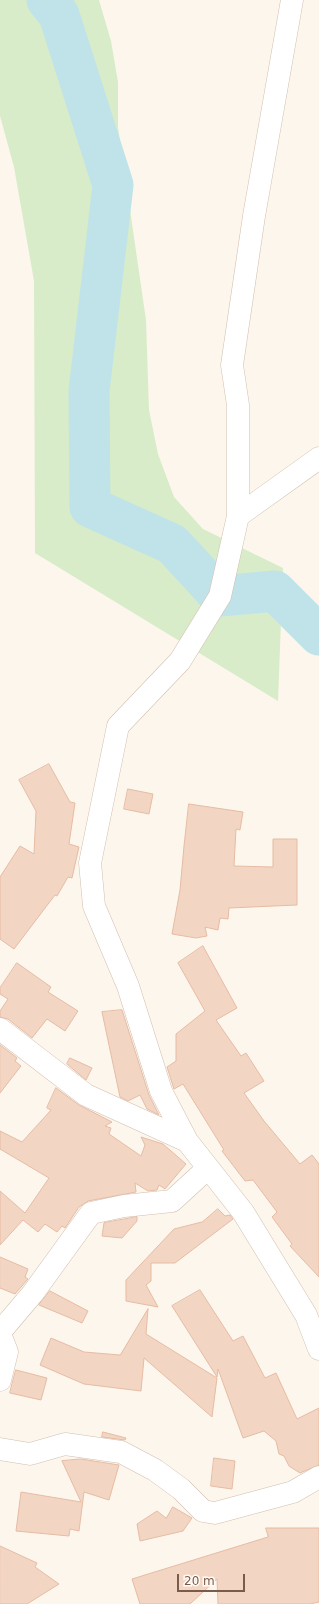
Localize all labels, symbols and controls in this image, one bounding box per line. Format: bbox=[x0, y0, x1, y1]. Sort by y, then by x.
scale bar bbox=[179, 1566, 247, 1592]
text: 20 m bbox=[184, 1574, 215, 1588]

